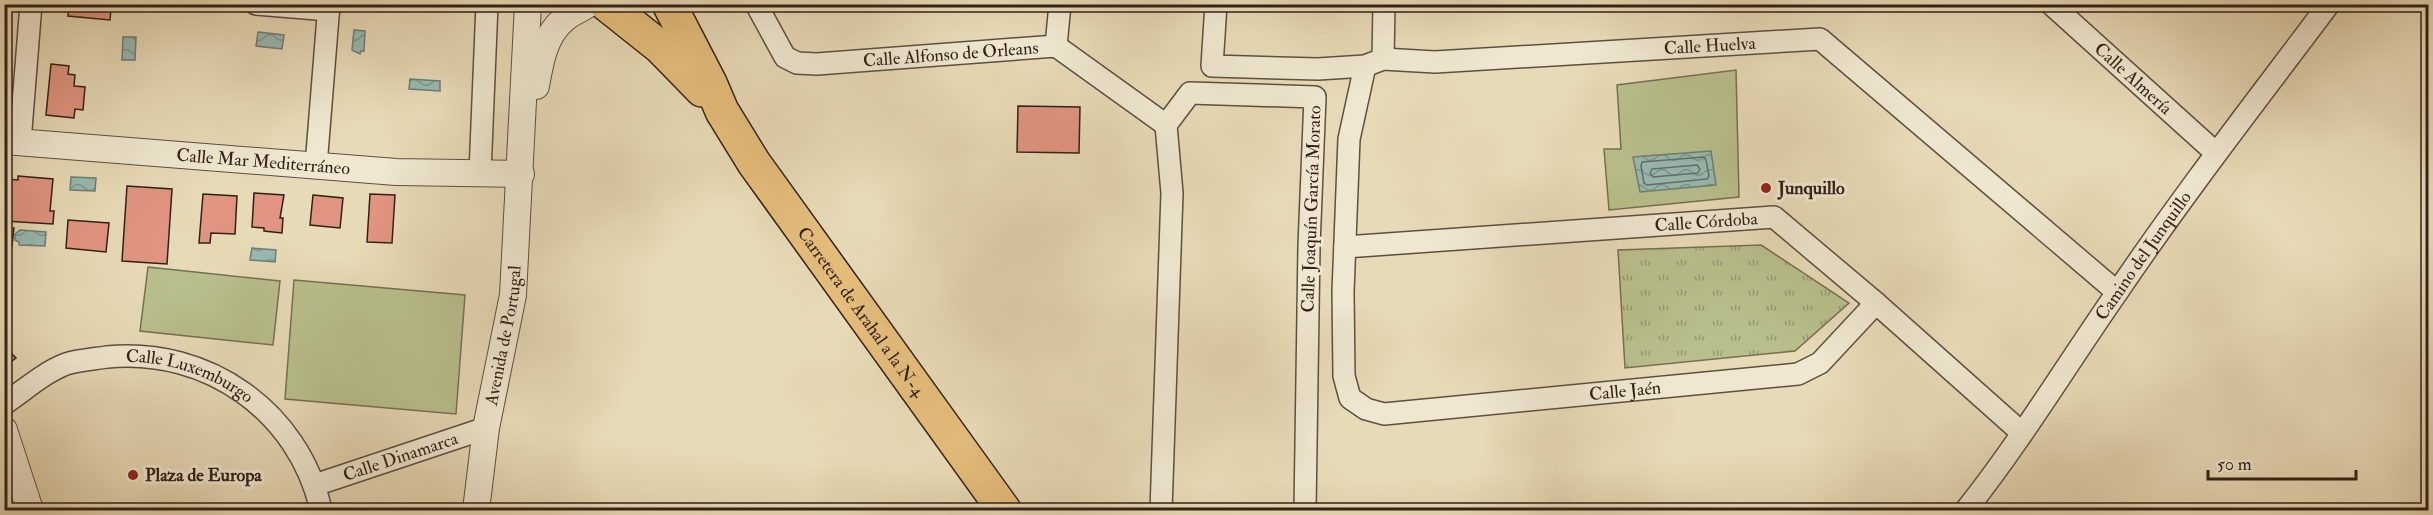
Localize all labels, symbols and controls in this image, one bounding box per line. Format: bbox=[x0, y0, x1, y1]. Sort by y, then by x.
street label: Calle Huelva bbox=[1663, 32, 1757, 60]
street label: Calle Alfonso de Orleans bbox=[862, 36, 1039, 72]
street label: Calle Almería bbox=[2089, 38, 2177, 120]
street label: Calle Joaquín García Morato bbox=[1296, 105, 1327, 313]
street label: Calle Mar Mediterráneo bbox=[175, 144, 351, 180]
place label: Junquillo bbox=[1777, 177, 1845, 200]
marker: Junquillo bbox=[1759, 181, 1773, 195]
street label: Camino del Junquillo bbox=[2090, 187, 2197, 325]
street label: Calle Córdoba bbox=[1654, 207, 1759, 237]
street label: Carretera de Arahal a la N-4 bbox=[792, 223, 931, 403]
street label: Avenida de Portugal bbox=[480, 264, 527, 408]
street label: Calle Luxemburgo bbox=[126, 345, 258, 408]
street label: Calle Jaén bbox=[1588, 376, 1662, 406]
street label: Calle Dinamarca bbox=[340, 427, 462, 487]
scale bar bbox=[2208, 443, 2356, 481]
text: 50 m bbox=[2217, 453, 2252, 476]
place label: Plaza de Europa bbox=[145, 464, 262, 487]
marker: Plaza de Europa bbox=[126, 468, 140, 482]

